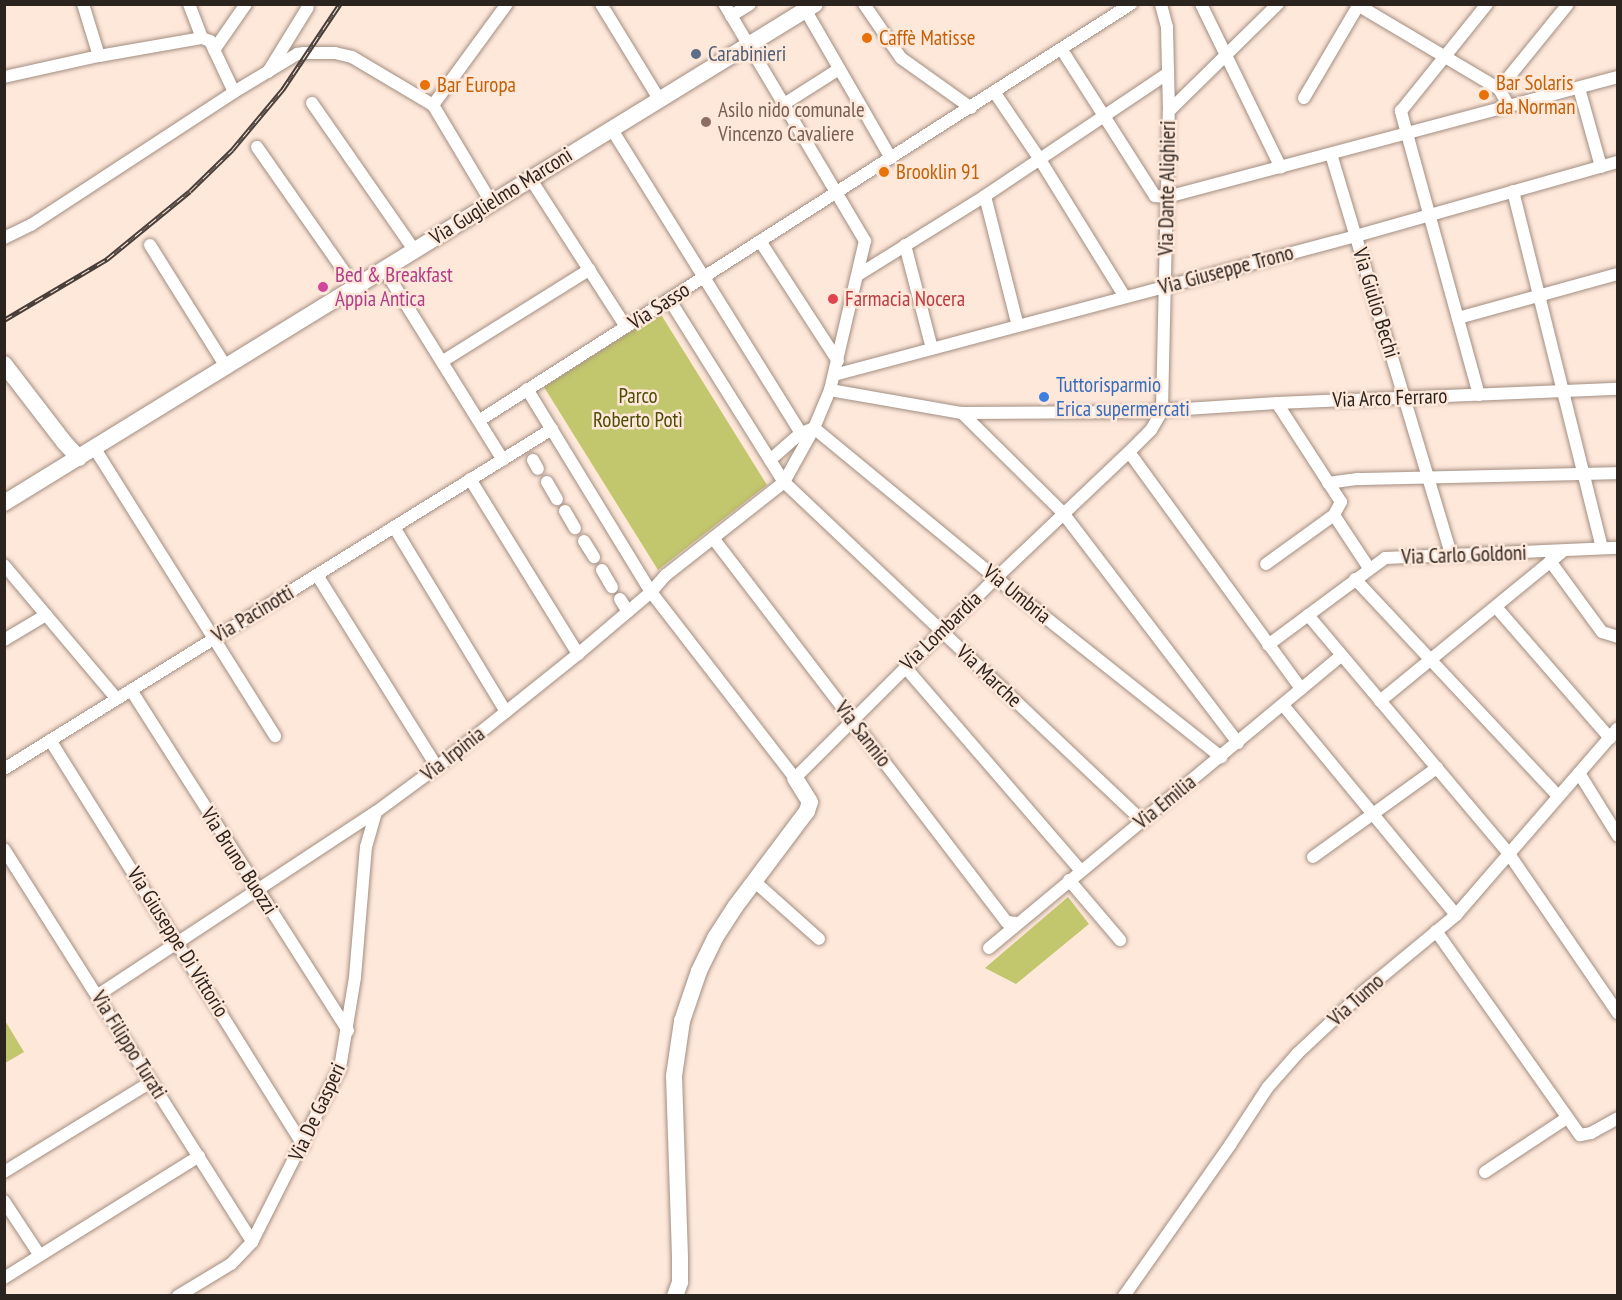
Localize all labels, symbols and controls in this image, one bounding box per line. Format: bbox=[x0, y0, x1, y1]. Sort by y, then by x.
place label: Caffè Matisse bbox=[879, 25, 975, 51]
marker: Caffè Matisse bbox=[860, 31, 874, 45]
place label: Carabinieri bbox=[708, 41, 786, 67]
marker: Carabinieri bbox=[689, 47, 703, 61]
place label: Bar Solaris da Norman bbox=[1496, 70, 1575, 120]
place label: Bar Europa bbox=[437, 72, 516, 98]
marker: Bar Europa bbox=[418, 78, 432, 92]
marker: Bar Solaris da Norman bbox=[1477, 88, 1491, 102]
place label: Asilo nido comunale Vincenzo Cavaliere bbox=[718, 97, 865, 147]
marker: Asilo nido comunale Vincenzo Cavaliere bbox=[699, 115, 713, 129]
street label: Via Dante Alighieri bbox=[1153, 120, 1181, 256]
street label: Via Guglielmo Marconi bbox=[425, 142, 577, 250]
place label: Brooklin 91 bbox=[896, 159, 980, 185]
marker: Brooklin 91 bbox=[877, 165, 891, 179]
street label: Via Giuseppe Trono bbox=[1156, 240, 1296, 300]
street label: Via Giulio Bechi bbox=[1347, 245, 1405, 361]
place label: Bed & Breakfast Appia Antica bbox=[335, 262, 453, 312]
street label: Via Sasso bbox=[624, 277, 694, 335]
marker: Bed & Breakfast Appia Antica bbox=[316, 280, 330, 294]
place label: Farmacia Nocera bbox=[845, 286, 965, 312]
marker: Farmacia Nocera bbox=[826, 292, 840, 306]
place label: Tuttorisparmio Erica supermercati bbox=[1056, 372, 1190, 422]
park label: Parco Roberto Potì bbox=[593, 383, 683, 433]
street label: Via Arco Ferraro bbox=[1332, 383, 1448, 413]
marker: Tuttorisparmio Erica supermercati bbox=[1037, 390, 1051, 404]
street label: Via Carlo Goldoni bbox=[1401, 540, 1527, 570]
street label: Via Umbria bbox=[978, 559, 1056, 629]
street label: Via Pacinotti bbox=[208, 580, 298, 648]
street label: Via Lombardia bbox=[895, 586, 987, 676]
street label: Via Marche bbox=[951, 639, 1027, 713]
street label: Via Sannio bbox=[829, 696, 897, 772]
street label: Via Irpinia bbox=[416, 721, 490, 787]
street label: Via Emilia bbox=[1129, 769, 1201, 835]
street label: Via Bruno Buozzi bbox=[195, 803, 283, 919]
street label: Via Giuseppe Di Vittorio bbox=[122, 862, 234, 1022]
street label: Via Tumo bbox=[1323, 968, 1389, 1032]
street label: Via Filippo Turati bbox=[86, 986, 172, 1104]
street label: Via De Gasperi bbox=[283, 1059, 351, 1165]

